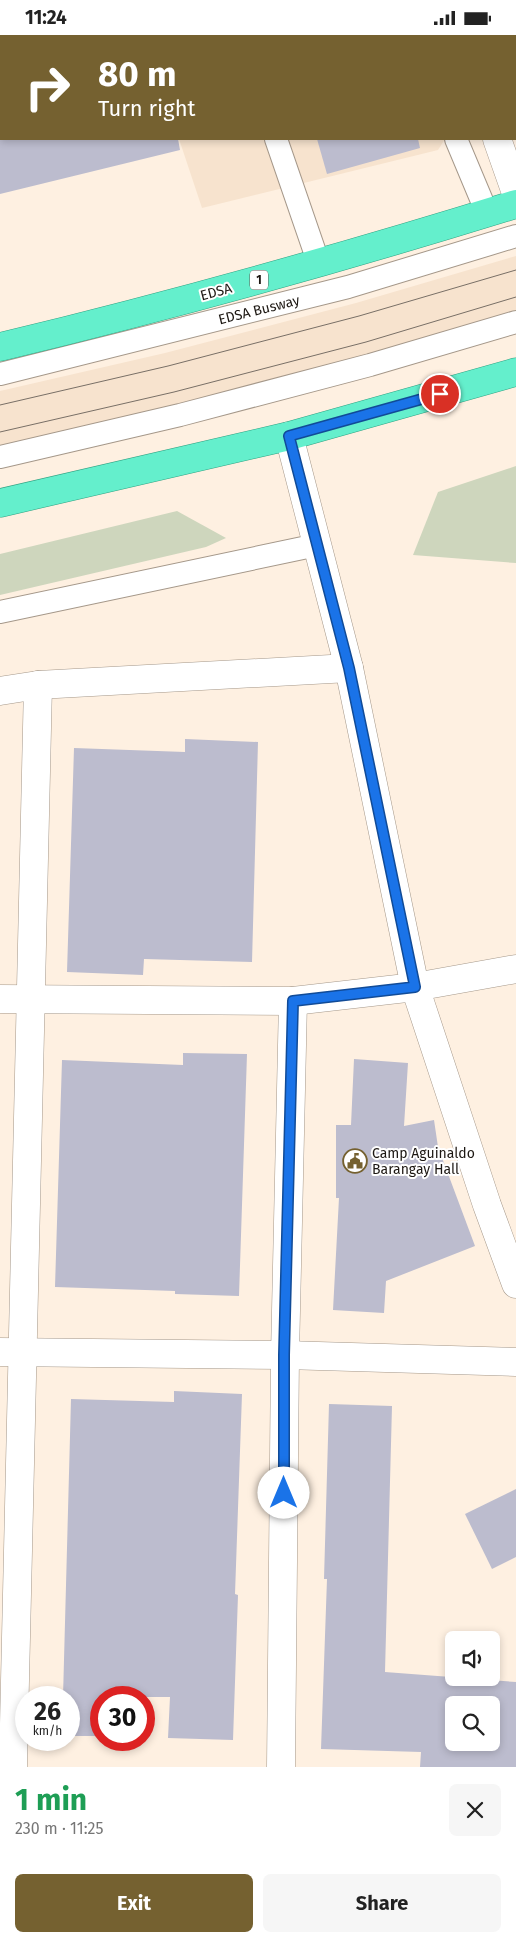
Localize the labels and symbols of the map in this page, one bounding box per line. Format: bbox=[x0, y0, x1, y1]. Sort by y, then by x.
road number: 1 bbox=[250, 271, 268, 289]
street label: EDSA bbox=[198, 280, 234, 304]
street label: EDSA Busway bbox=[217, 292, 301, 328]
pin bbox=[419, 373, 461, 415]
place label: Camp Aguinaldo Barangay Hall bbox=[372, 1145, 475, 1178]
public building icon: Camp Aguinaldo Barangay Hall bbox=[342, 1148, 368, 1174]
position arrow bbox=[257, 1466, 309, 1518]
speed limit sign: 30 bbox=[90, 1686, 155, 1751]

